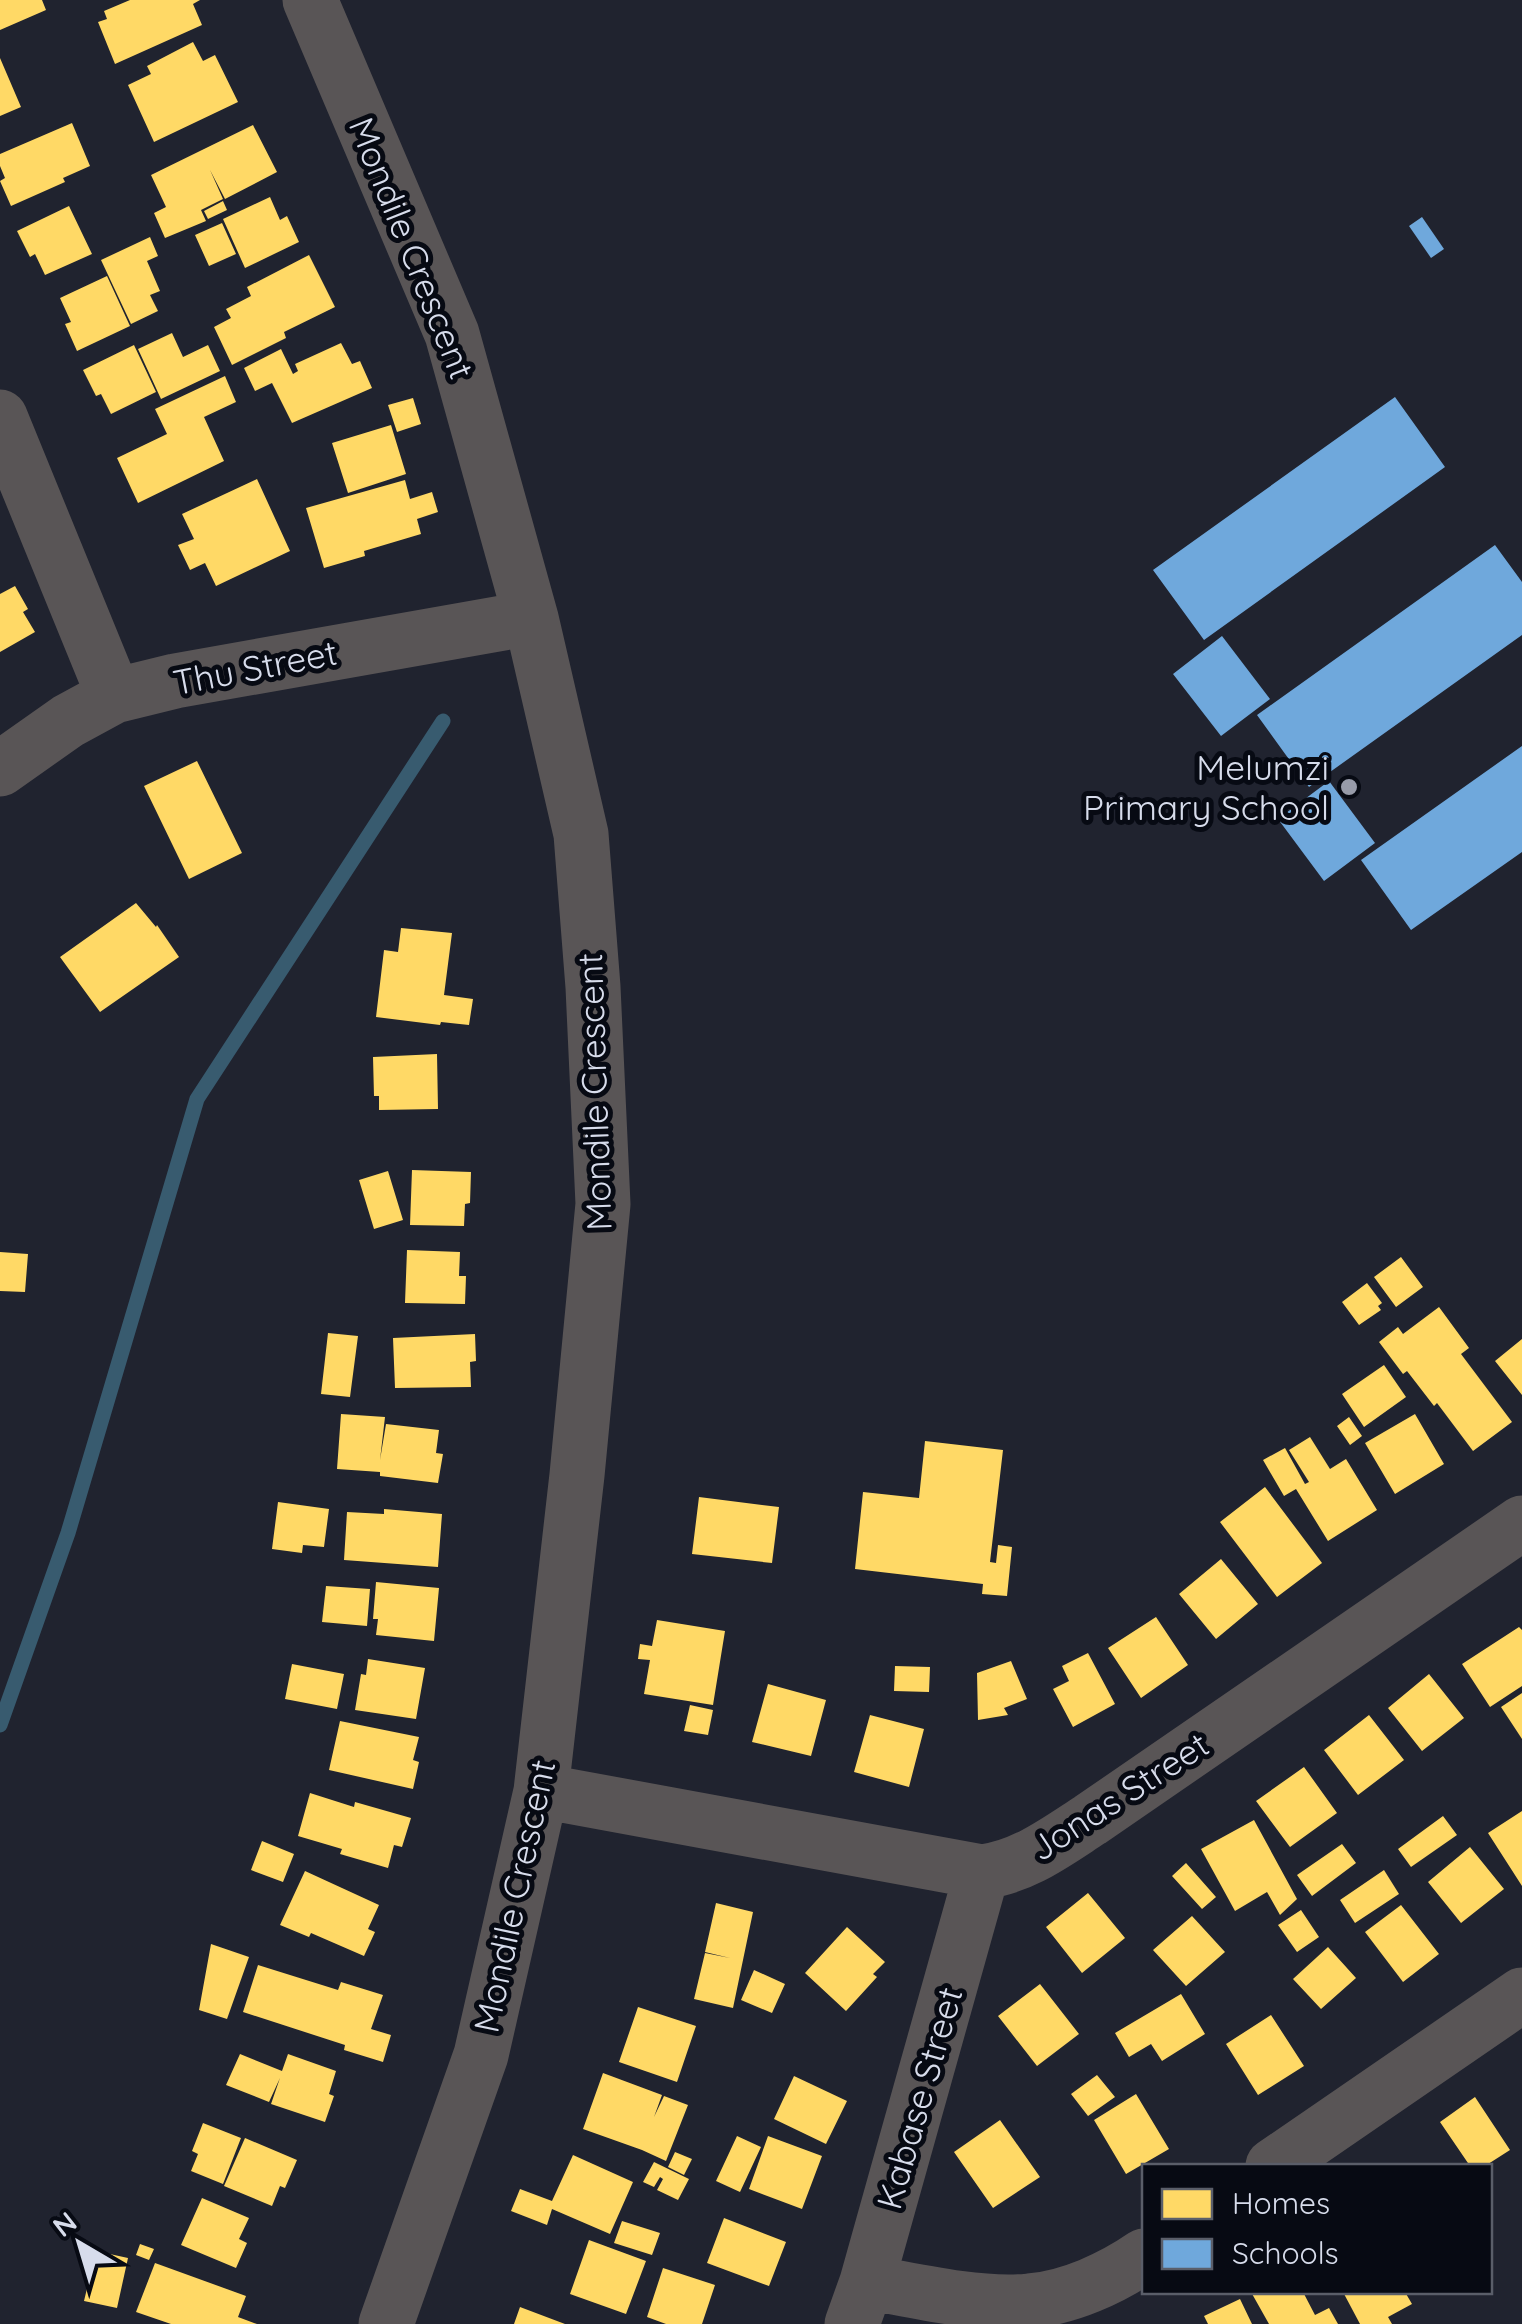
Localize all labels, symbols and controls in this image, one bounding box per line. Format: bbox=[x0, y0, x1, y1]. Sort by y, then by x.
street label: Mondile Crescent bbox=[340, 111, 484, 385]
street label: Thu Street bbox=[169, 630, 341, 704]
place label: Melumzi Primary School bbox=[1083, 745, 1329, 829]
marker: Melumzi Primary School bbox=[1338, 776, 1360, 798]
street label: Mondile Crescent bbox=[567, 952, 621, 1232]
street label: Jonas Street bbox=[1021, 1722, 1217, 1870]
street label: Mondile Crescent bbox=[464, 1756, 564, 2036]
street label: Kabase Street bbox=[866, 1982, 972, 2214]
legend bbox=[1142, 2164, 1492, 2294]
text: Homes bbox=[1232, 2184, 1330, 2222]
north arrow bbox=[30, 2194, 130, 2294]
text: N bbox=[45, 2204, 83, 2244]
text: Schools bbox=[1232, 2234, 1339, 2272]

